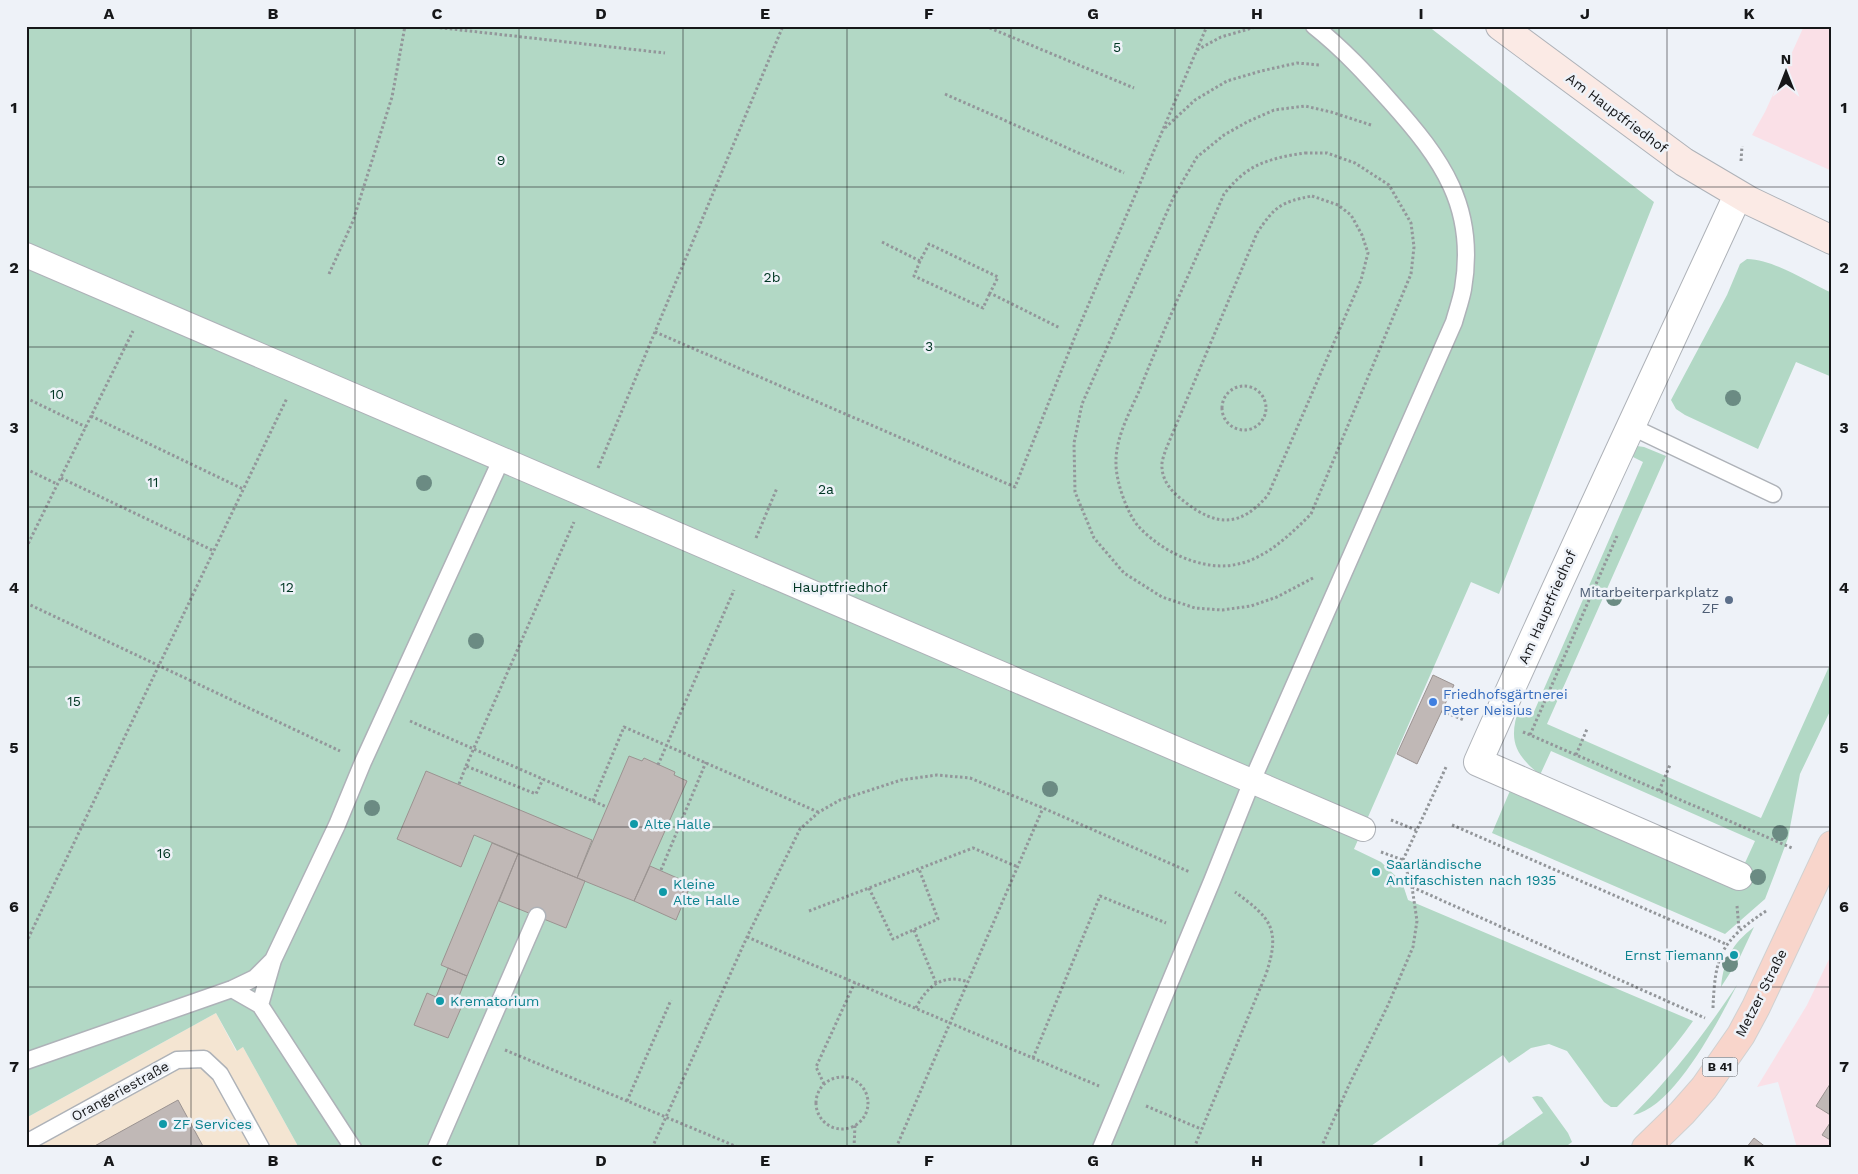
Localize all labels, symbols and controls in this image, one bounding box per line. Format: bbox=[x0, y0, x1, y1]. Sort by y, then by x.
text: A bbox=[104, 4, 115, 23]
text: B bbox=[268, 4, 279, 23]
text: C bbox=[432, 4, 443, 23]
text: D bbox=[595, 4, 607, 23]
text: E bbox=[760, 4, 770, 23]
text: F bbox=[924, 4, 934, 23]
text: G bbox=[1087, 4, 1099, 23]
text: H bbox=[1251, 4, 1263, 23]
text: I bbox=[1418, 4, 1424, 23]
text: J bbox=[1580, 4, 1590, 23]
text: K bbox=[1743, 4, 1755, 23]
park label: 5 bbox=[1113, 39, 1121, 55]
north arrow bbox=[1760, 48, 1810, 98]
text: N bbox=[1781, 51, 1791, 67]
street label: Am Hauptfriedhof bbox=[1563, 70, 1671, 157]
text: 1 bbox=[11, 98, 17, 117]
text: 1 bbox=[1841, 98, 1847, 117]
park label: 9 bbox=[497, 152, 505, 168]
text: 2 bbox=[9, 258, 19, 277]
text: 2 bbox=[1839, 258, 1849, 277]
park label: 2b bbox=[764, 269, 780, 285]
park label: 3 bbox=[925, 338, 933, 354]
park label: 10 bbox=[50, 386, 64, 402]
text: 3 bbox=[9, 418, 19, 437]
text: 3 bbox=[1839, 418, 1849, 437]
park label: 11 bbox=[148, 474, 158, 490]
park label: 2a bbox=[818, 481, 834, 497]
street label: Am Hauptfriedhof bbox=[1515, 547, 1579, 666]
text: 4 bbox=[9, 578, 19, 597]
text: 4 bbox=[1839, 578, 1849, 597]
park label: 12 bbox=[280, 579, 294, 595]
park label: Hauptfriedhof bbox=[792, 579, 888, 595]
place label: Mitarbeiterparkplatz ZF bbox=[1579, 584, 1719, 616]
marker: Mitarbeiterparkplatz ZF bbox=[1723, 594, 1735, 606]
place label: Friedhofsgärtnerei Peter Neisius bbox=[1443, 686, 1568, 718]
park label: 15 bbox=[67, 693, 81, 709]
marker: Friedhofsgärtnerei Peter Neisius bbox=[1427, 696, 1439, 708]
text: 5 bbox=[9, 738, 19, 757]
text: 5 bbox=[1839, 738, 1849, 757]
place label: Alte Halle bbox=[644, 816, 711, 832]
marker: Alte Halle bbox=[628, 818, 640, 830]
park label: 16 bbox=[157, 845, 171, 861]
place label: Saarländische Antifaschisten nach 1935 bbox=[1386, 856, 1557, 888]
marker: Saarländische Antifaschisten nach 1935 bbox=[1370, 866, 1382, 878]
place label: Kleine Alte Halle bbox=[673, 876, 740, 908]
marker: Kleine Alte Halle bbox=[657, 886, 669, 898]
text: 6 bbox=[9, 897, 19, 916]
text: 6 bbox=[1839, 897, 1849, 916]
place label: Ernst Tiemann bbox=[1624, 947, 1724, 963]
street label: Metzer Straße bbox=[1732, 947, 1790, 1039]
marker: Ernst Tiemann bbox=[1728, 949, 1740, 961]
place label: Krematorium bbox=[450, 993, 539, 1009]
marker: Krematorium bbox=[434, 995, 446, 1007]
text: 7 bbox=[9, 1057, 19, 1076]
text: 7 bbox=[1839, 1057, 1849, 1076]
street label: Orangeriestraße bbox=[68, 1058, 172, 1124]
road number: B 41 bbox=[1702, 1058, 1738, 1076]
place label: ZF Services bbox=[173, 1116, 252, 1132]
marker: ZF Services bbox=[157, 1118, 169, 1130]
text: A bbox=[104, 1151, 115, 1170]
text: B bbox=[268, 1151, 279, 1170]
text: C bbox=[432, 1151, 443, 1170]
text: D bbox=[595, 1151, 607, 1170]
text: E bbox=[760, 1151, 770, 1170]
text: F bbox=[924, 1151, 934, 1170]
text: G bbox=[1087, 1151, 1099, 1170]
text: H bbox=[1251, 1151, 1263, 1170]
text: I bbox=[1418, 1151, 1424, 1170]
text: J bbox=[1580, 1151, 1590, 1170]
text: K bbox=[1743, 1151, 1755, 1170]

